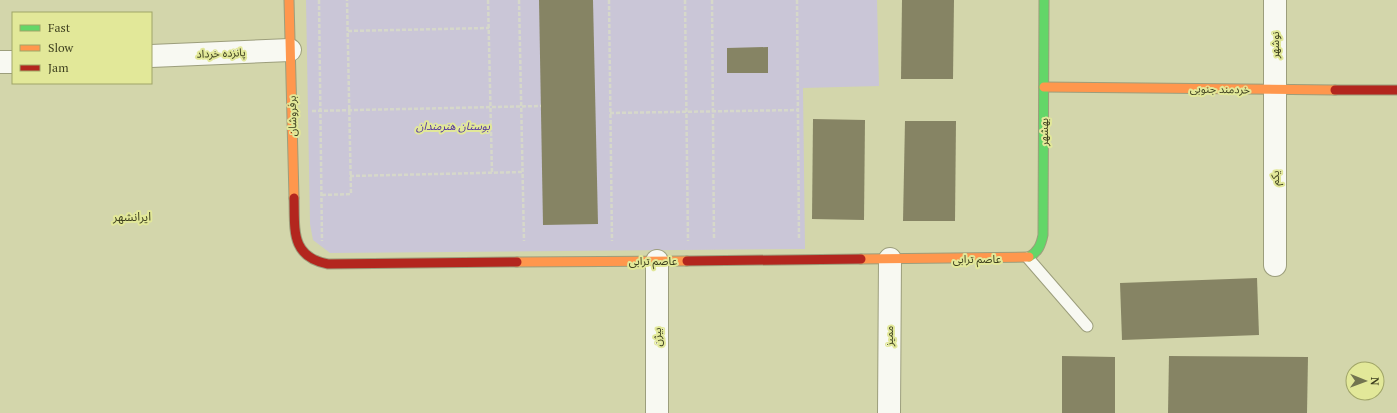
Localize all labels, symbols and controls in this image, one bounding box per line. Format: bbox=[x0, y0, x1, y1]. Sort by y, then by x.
legend bbox=[12, 12, 152, 84]
text: Fast bbox=[48, 20, 71, 35]
street label: نوشهر bbox=[1268, 32, 1282, 59]
text: Slow bbox=[48, 40, 74, 55]
street label: پانزده خرداد bbox=[196, 45, 246, 62]
text: Jam bbox=[48, 60, 69, 75]
street label: خردمند جنوبی bbox=[1190, 81, 1251, 97]
street label: برفروشان bbox=[285, 96, 299, 136]
street label: بهشهر bbox=[1037, 118, 1051, 147]
park label: بوستان هنرمندان bbox=[416, 119, 491, 133]
street label: یکم bbox=[1268, 170, 1284, 186]
district label: ایرانشهر bbox=[112, 209, 151, 224]
street label: عاصم ترابی bbox=[953, 252, 1002, 268]
street label: عاصم ترابی bbox=[629, 254, 678, 270]
street label: ممیز bbox=[882, 325, 896, 347]
street label: بیژن bbox=[650, 327, 664, 346]
north arrow bbox=[1345, 361, 1385, 401]
text: N bbox=[1368, 377, 1382, 386]

